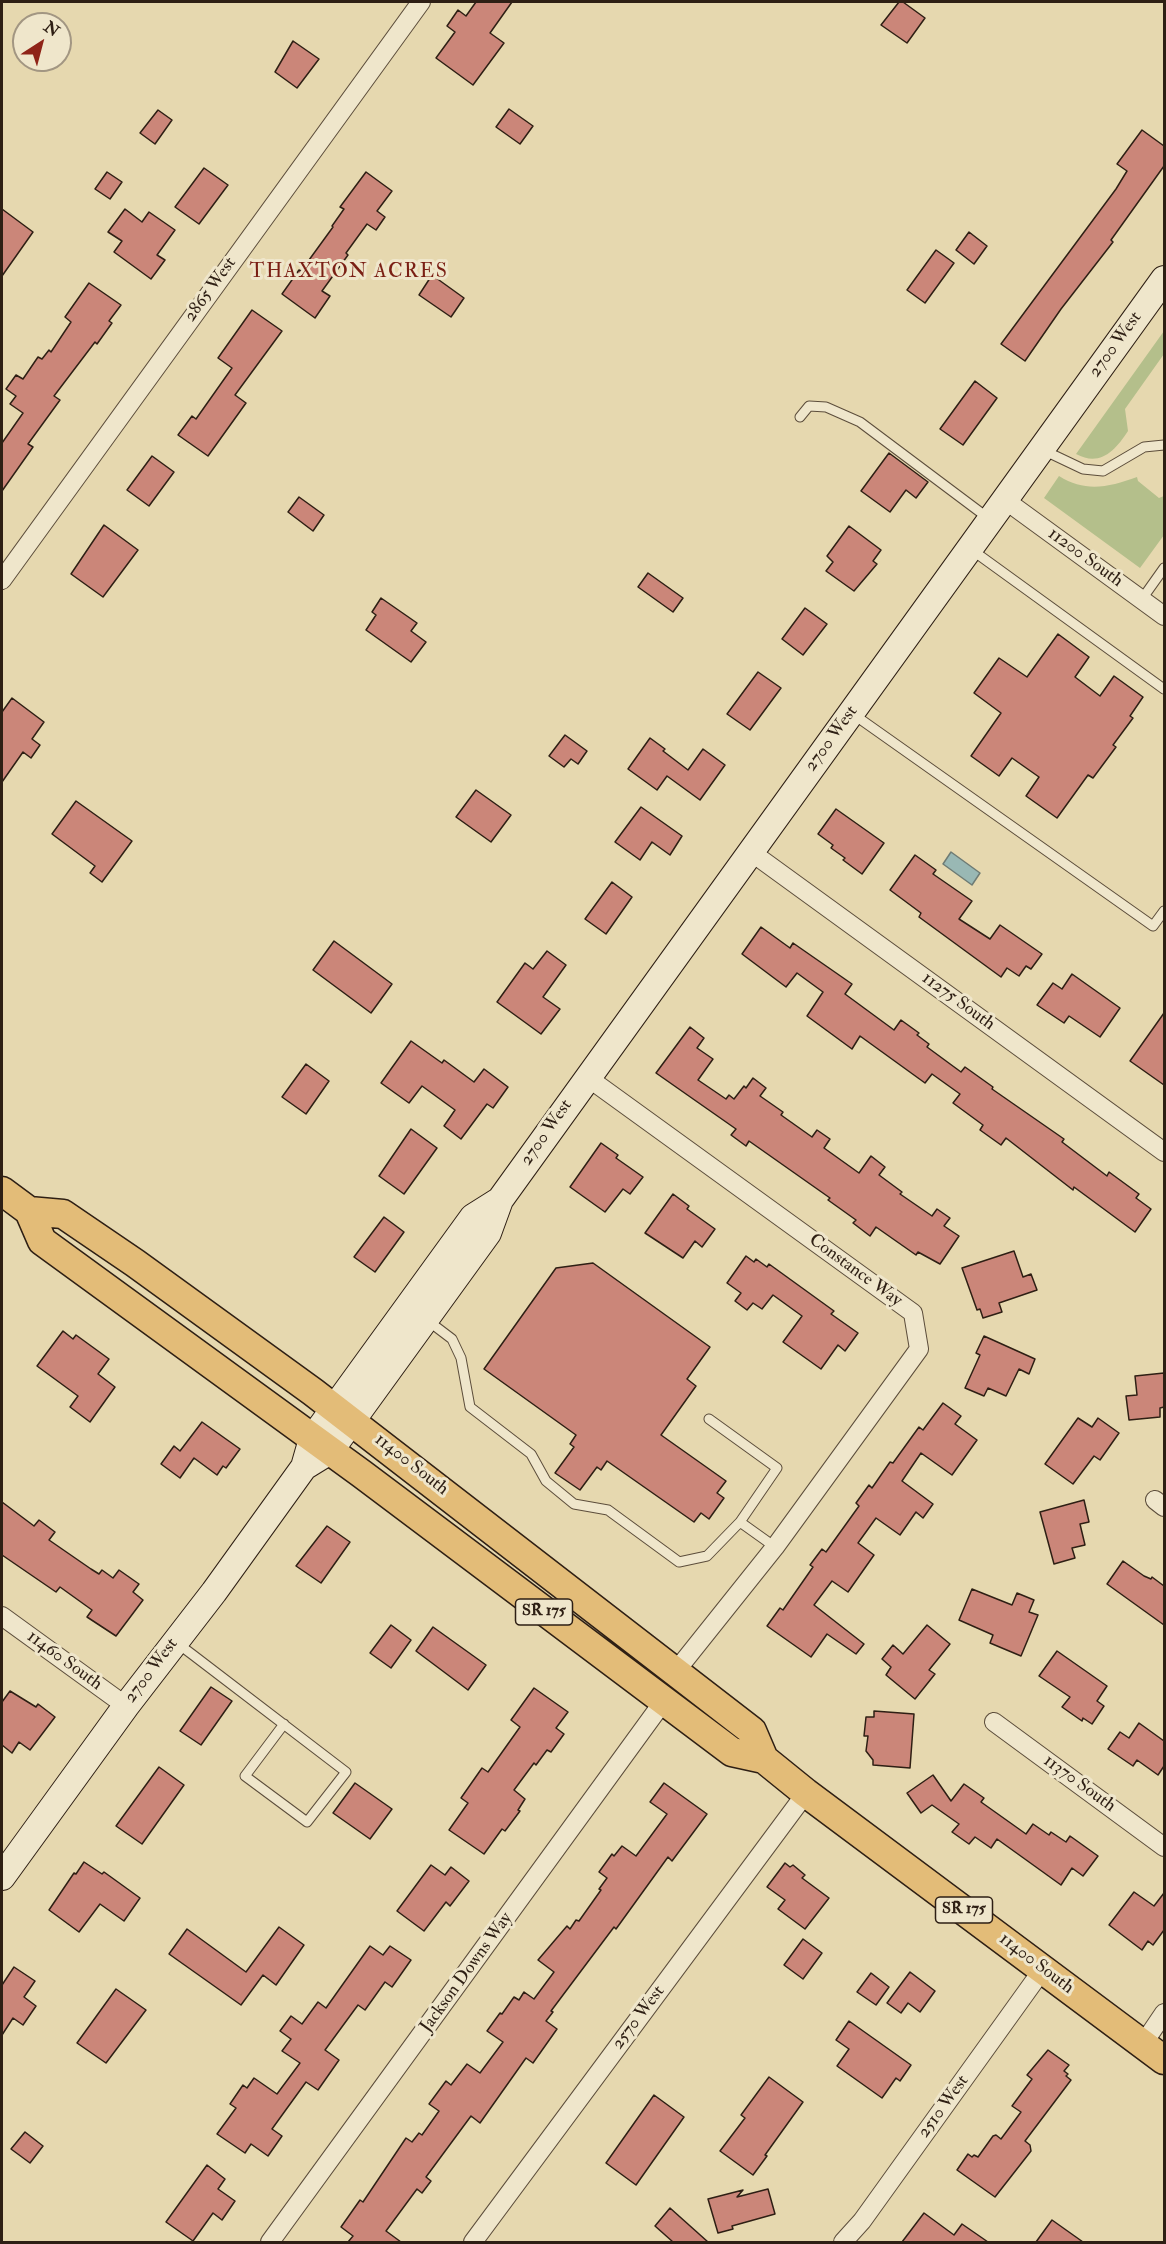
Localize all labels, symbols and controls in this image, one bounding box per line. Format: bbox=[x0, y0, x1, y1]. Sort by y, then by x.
north arrow bbox=[12, 12, 72, 72]
text: N bbox=[40, 17, 63, 41]
street label: 2865 West bbox=[180, 253, 242, 327]
district label: THAXTON ACRES bbox=[250, 261, 448, 285]
street label: 2700 West bbox=[1085, 308, 1147, 382]
street label: 11200 South bbox=[1043, 524, 1127, 592]
street label: 2700 West bbox=[801, 702, 863, 776]
street label: 11275 South bbox=[917, 968, 999, 1036]
street label: 2700 West bbox=[516, 1096, 578, 1170]
street label: Constance Way bbox=[804, 1230, 906, 1312]
street label: 11400 South bbox=[370, 1429, 452, 1501]
road number: SR 175 bbox=[516, 1599, 572, 1625]
street label: 11460 South bbox=[22, 1626, 106, 1696]
street label: 2700 West bbox=[121, 1634, 183, 1708]
street label: 11370 South bbox=[1039, 1751, 1119, 1817]
road number: SR 175 bbox=[936, 1897, 992, 1923]
street label: Jackson Downs Way bbox=[416, 1909, 518, 2037]
street label: 11400 South bbox=[994, 1929, 1078, 1999]
street label: 2570 West bbox=[608, 1982, 670, 2054]
street label: 2510 West bbox=[914, 2071, 974, 2143]

